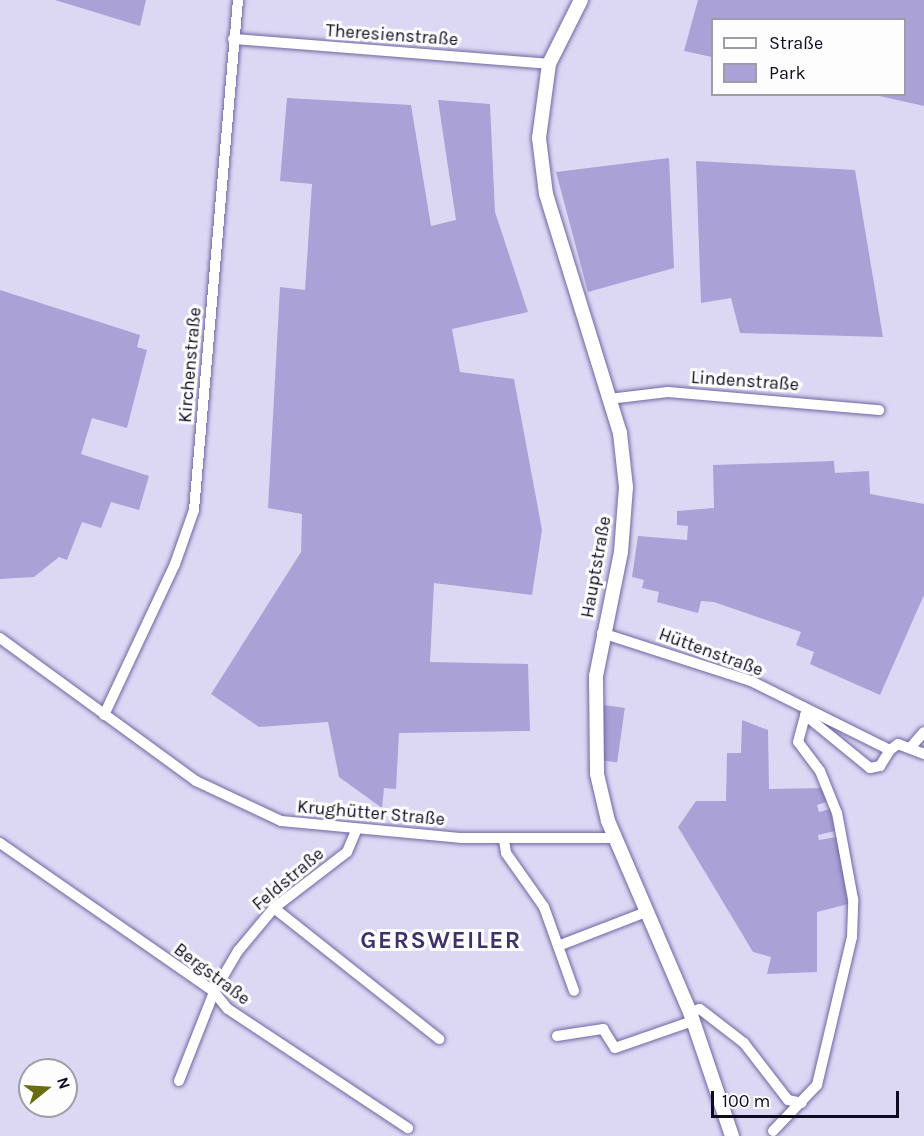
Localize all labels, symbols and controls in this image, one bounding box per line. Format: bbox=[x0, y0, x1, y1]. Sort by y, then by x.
legend bbox=[711, 18, 906, 96]
street label: Theresienstraße bbox=[325, 20, 459, 50]
text: Straße bbox=[769, 32, 823, 54]
text: Park bbox=[769, 62, 806, 84]
street label: Kirchenstraße bbox=[174, 306, 206, 424]
street label: Lindenstraße bbox=[690, 366, 800, 396]
street label: Hauptstraße bbox=[576, 514, 616, 620]
street label: Hüttenstraße bbox=[656, 623, 766, 681]
street label: Krughütter Straße bbox=[296, 796, 446, 830]
street label: Feldstraße bbox=[248, 843, 328, 915]
district label: GERSWEILER bbox=[360, 927, 522, 955]
street label: Bergstraße bbox=[170, 938, 254, 1010]
north arrow bbox=[18, 1058, 78, 1118]
text: N bbox=[53, 1074, 74, 1091]
scale bar bbox=[714, 1079, 902, 1117]
text: 100 m bbox=[722, 1090, 770, 1112]

